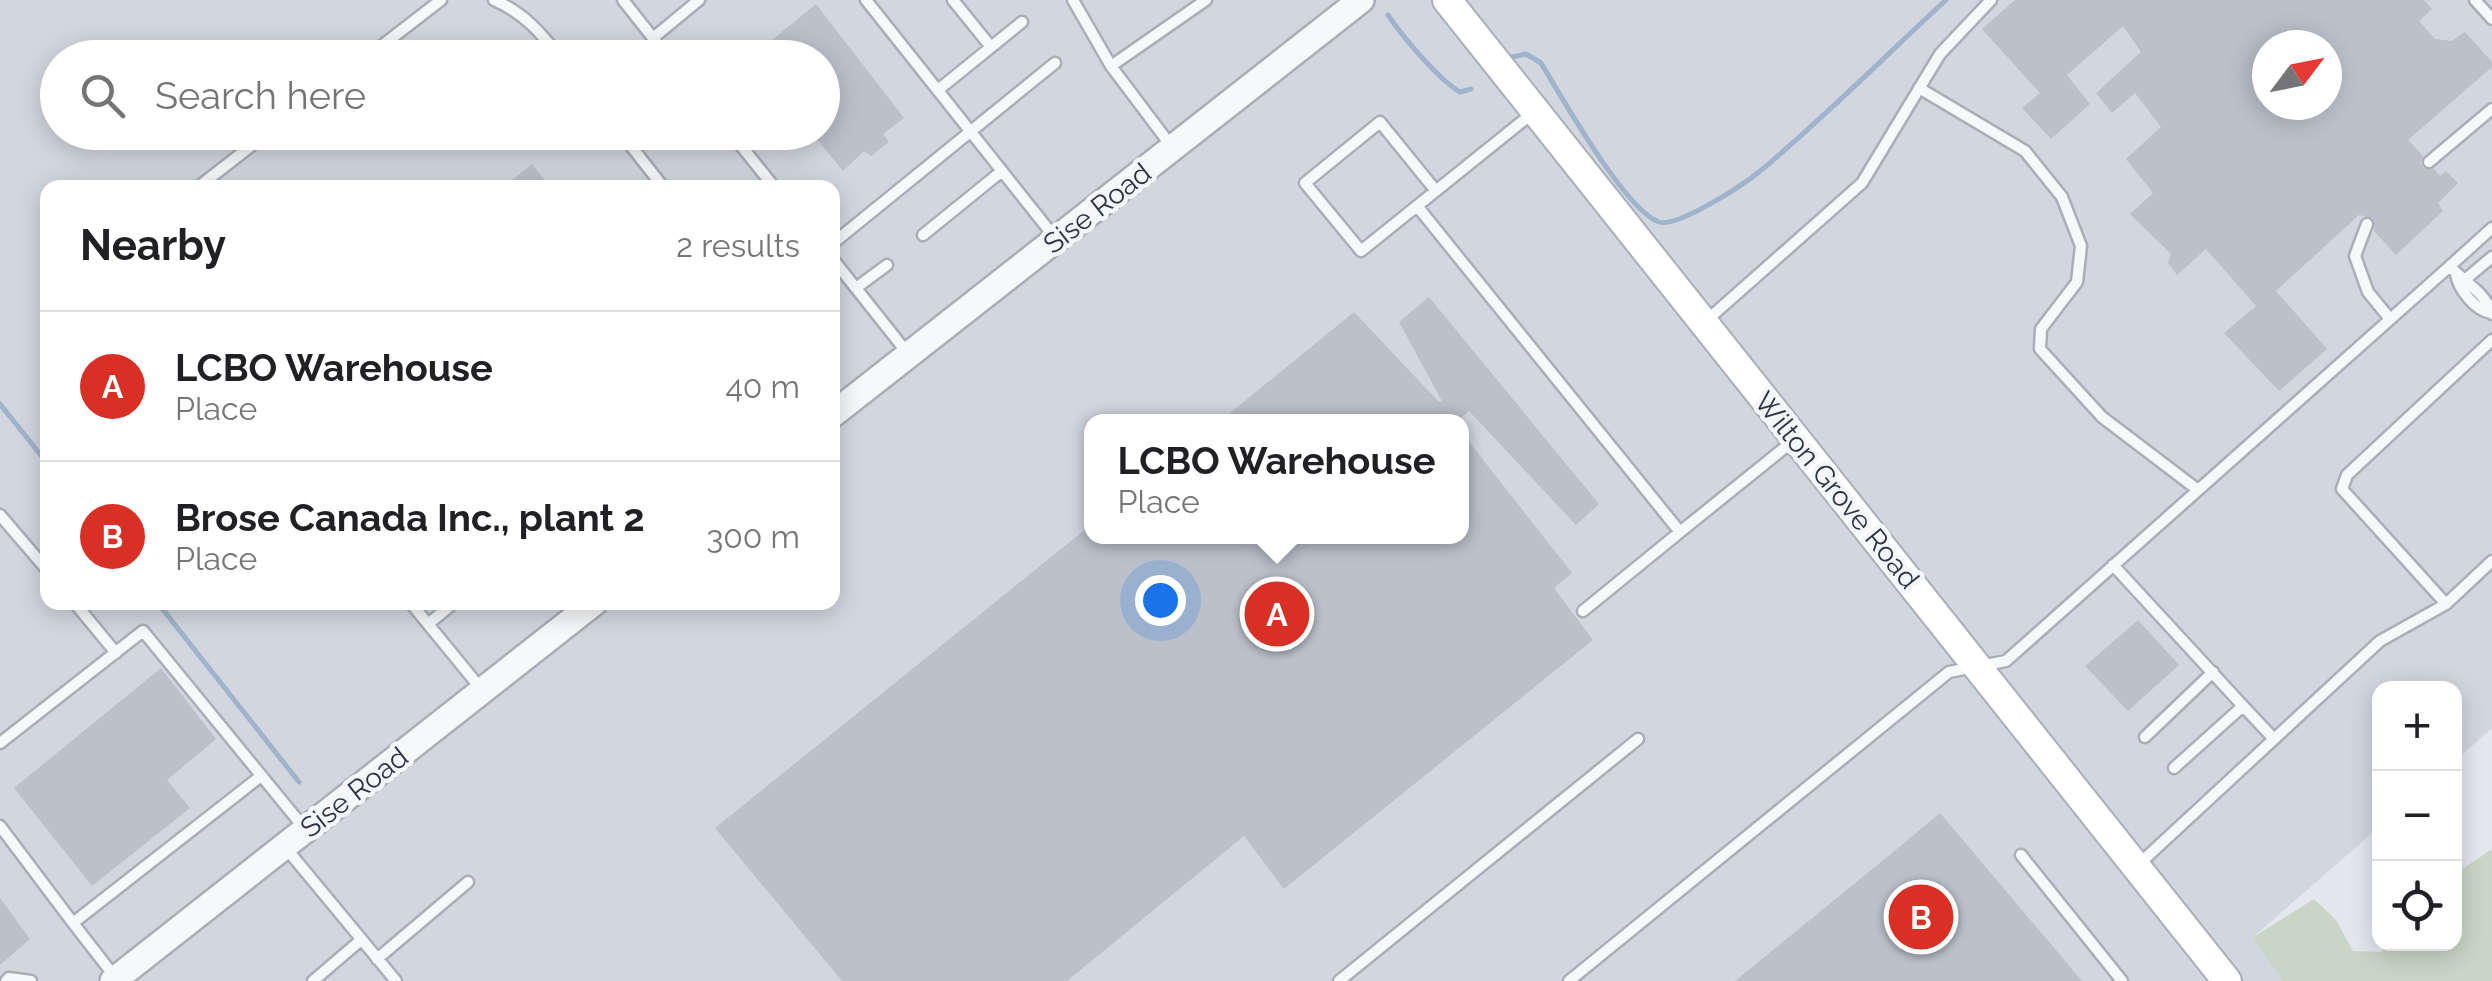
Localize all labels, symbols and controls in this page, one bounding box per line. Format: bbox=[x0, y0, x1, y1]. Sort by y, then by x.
north arrow bbox=[2252, 30, 2342, 120]
search box bbox=[40, 40, 840, 150]
icon: search bbox=[75, 68, 130, 123]
text: Search here bbox=[155, 73, 366, 118]
street label: Sise Road bbox=[1037, 156, 1158, 261]
text: Nearby bbox=[80, 221, 226, 270]
text: 2 results bbox=[676, 227, 800, 264]
text: LCBO Warehouse bbox=[175, 345, 493, 390]
text: A bbox=[102, 368, 123, 405]
text: 40 m bbox=[725, 368, 800, 405]
street label: Wilton Grove Road bbox=[1747, 386, 1926, 595]
text: Place bbox=[175, 390, 257, 427]
popup bbox=[1084, 414, 1469, 544]
text: LCBO Warehouse bbox=[1118, 438, 1435, 483]
text: Place bbox=[1118, 483, 1200, 520]
text: Brose Canada Inc., plant 2 bbox=[175, 495, 645, 540]
text: B bbox=[102, 518, 123, 555]
text: 300 m bbox=[706, 518, 800, 555]
text: Place bbox=[175, 540, 257, 577]
your location bbox=[1135, 575, 1186, 626]
pin: A bbox=[1244, 576, 1310, 652]
map controls bbox=[2372, 681, 2462, 951]
button: + bbox=[2372, 681, 2462, 771]
street label: Sise Road bbox=[294, 740, 415, 845]
button: − bbox=[2372, 771, 2462, 861]
button: locate bbox=[2372, 861, 2462, 951]
pin: B bbox=[1888, 880, 1954, 954]

